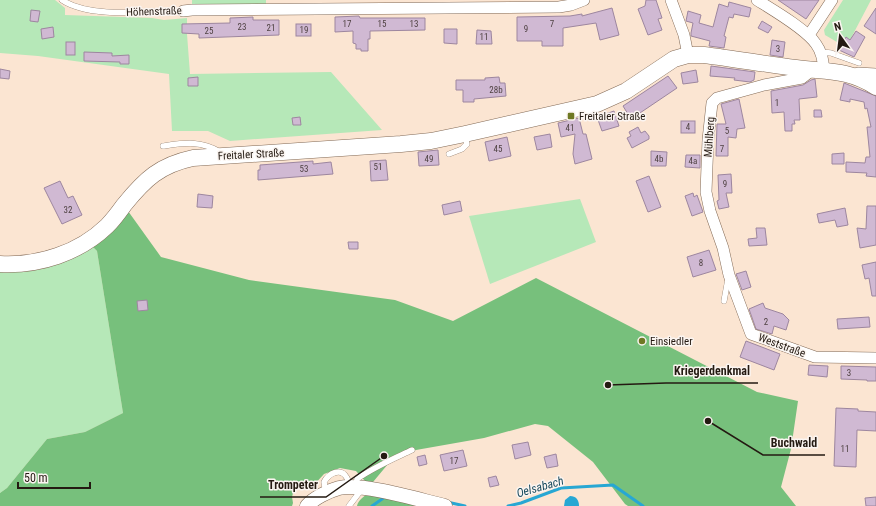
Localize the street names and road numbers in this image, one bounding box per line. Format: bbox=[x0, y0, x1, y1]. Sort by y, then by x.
street label: Höhenstraße bbox=[126, 4, 182, 19]
street label: Mühlberg bbox=[702, 116, 717, 158]
street label: Freitaler Straße bbox=[218, 146, 285, 163]
street label: Weststraße bbox=[756, 331, 807, 360]

